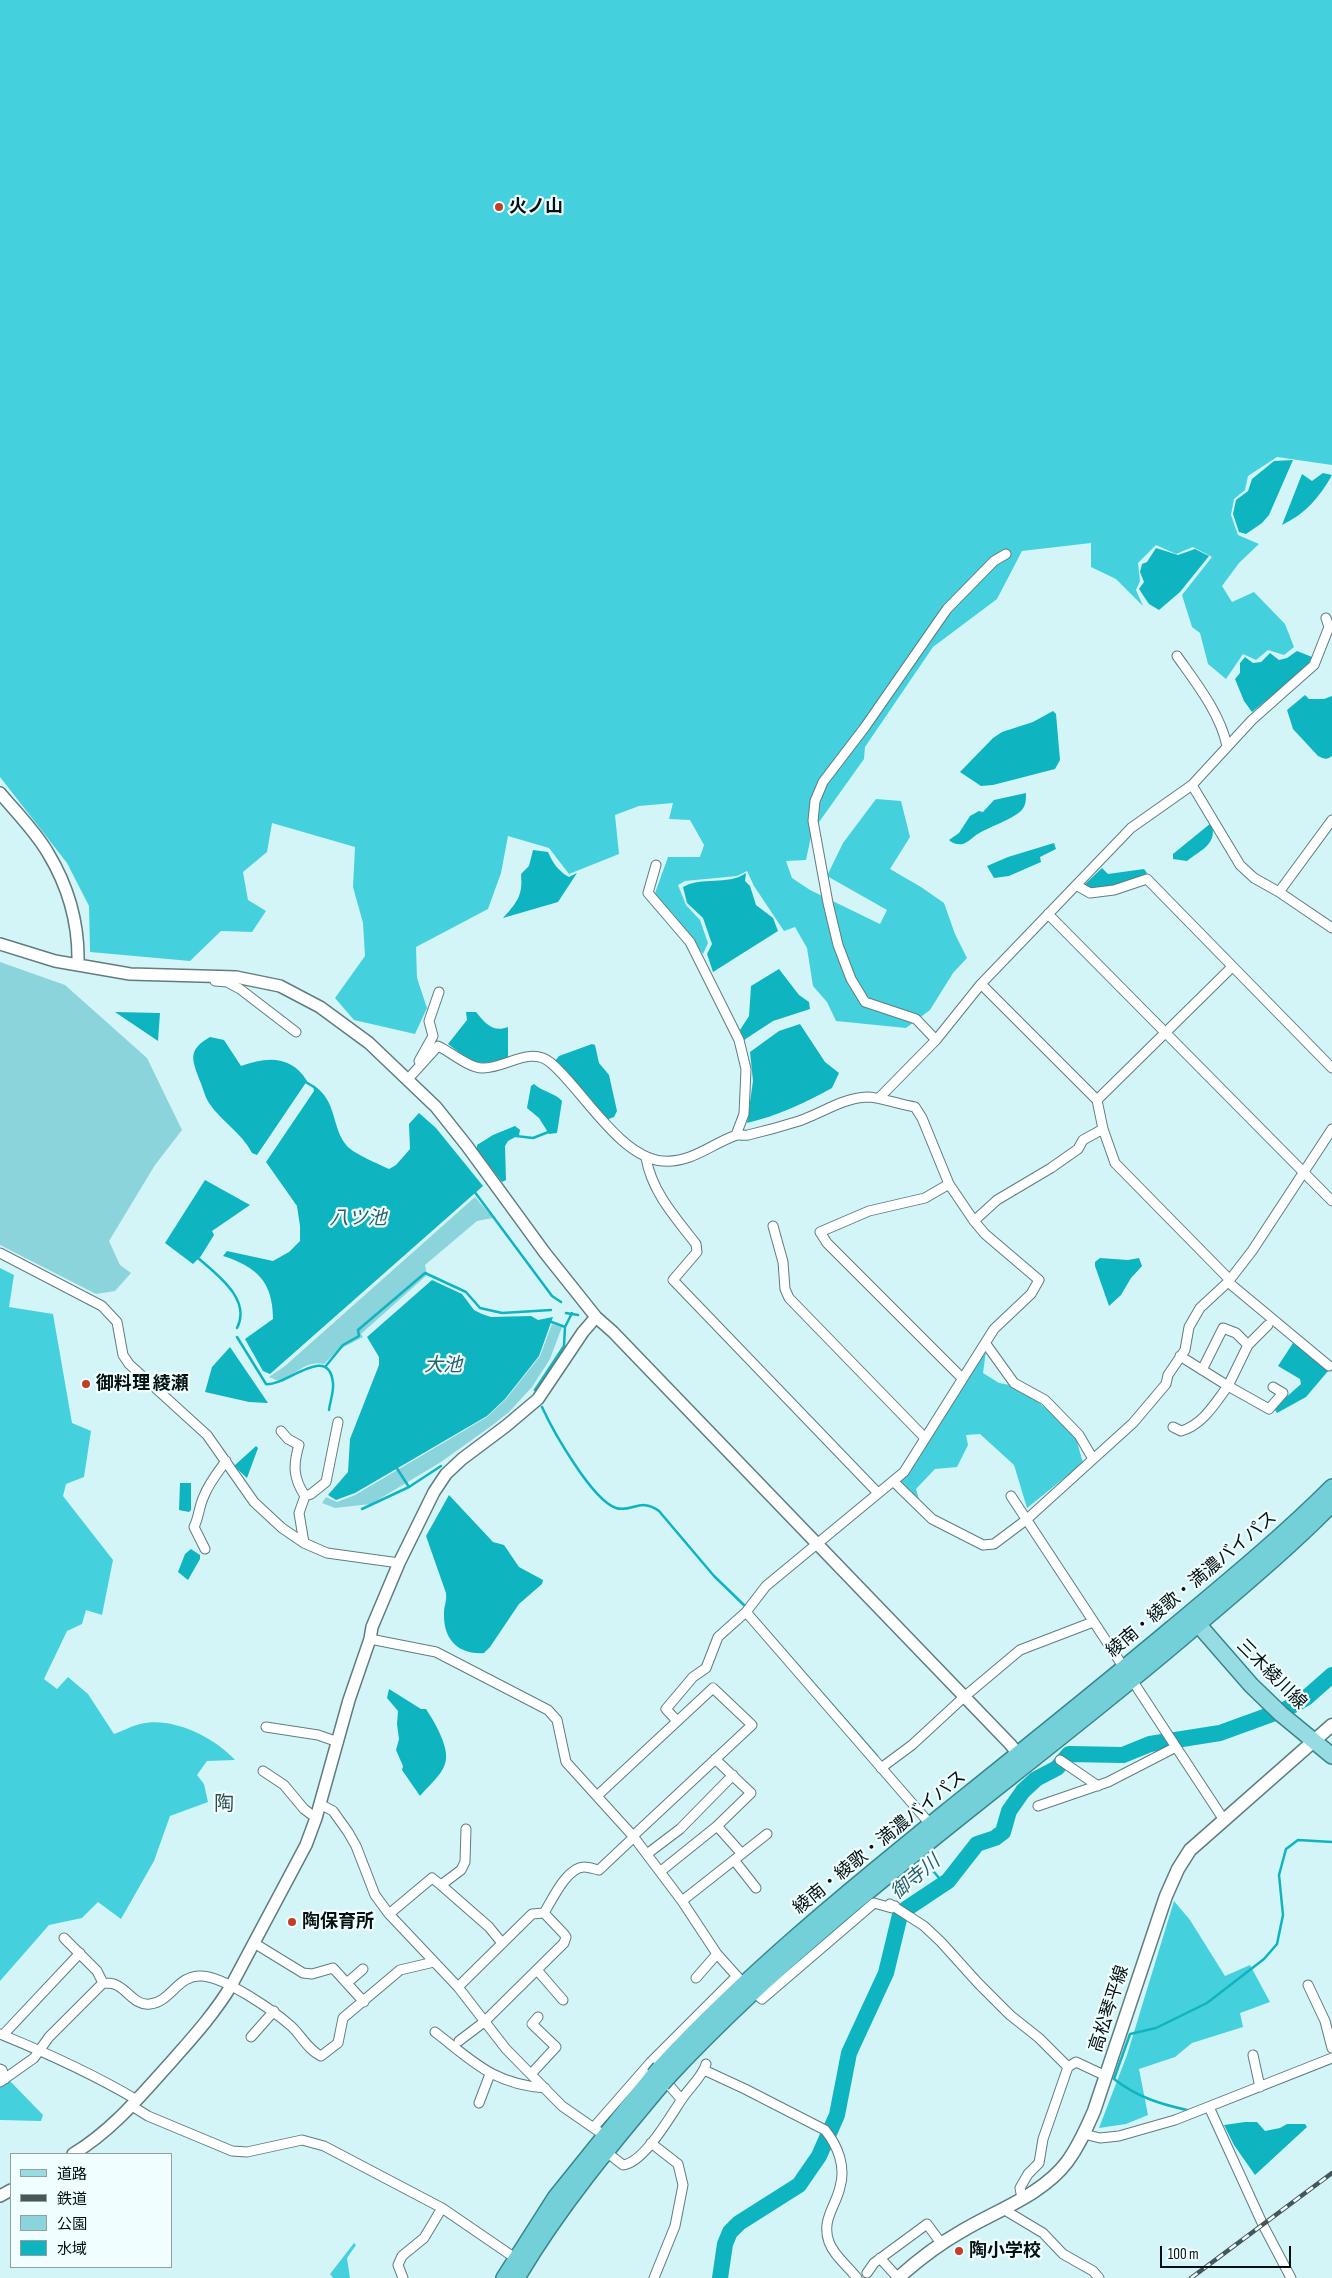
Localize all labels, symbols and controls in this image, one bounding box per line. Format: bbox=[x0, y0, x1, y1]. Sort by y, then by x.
place label: 火ノ山 bbox=[509, 196, 563, 218]
marker: 火ノ山 bbox=[493, 201, 505, 213]
water label: 八ツ池 bbox=[330, 1208, 386, 1230]
water label: 大池 bbox=[424, 1355, 462, 1377]
place label: 御料理 綾瀬 bbox=[96, 1373, 189, 1395]
marker: 御料理 綾瀬 bbox=[80, 1378, 92, 1390]
street label: 綾南・綾歌・満濃バイパス bbox=[1102, 1507, 1282, 1663]
street label: 三木綾川線 bbox=[1232, 1636, 1310, 1714]
street label: 綾南・綾歌・満濃バイパス bbox=[789, 1767, 971, 1919]
district label: 陶 bbox=[214, 1793, 234, 1817]
water label: 御寺川 bbox=[887, 1851, 945, 1905]
place label: 陶保育所 bbox=[302, 1911, 374, 1933]
marker: 陶保育所 bbox=[286, 1916, 298, 1928]
street label: 高松琴平線 bbox=[1086, 1963, 1134, 2055]
legend bbox=[10, 2153, 172, 2268]
text: 道路 bbox=[57, 2165, 87, 2184]
text: 鉄道 bbox=[57, 2190, 87, 2209]
text: 公園 bbox=[57, 2215, 87, 2234]
scale bar bbox=[1162, 2236, 1293, 2268]
text: 水域 bbox=[57, 2240, 87, 2259]
place label: 陶小学校 bbox=[969, 2240, 1041, 2262]
marker: 陶小学校 bbox=[953, 2245, 965, 2257]
text: 100 m bbox=[1168, 2245, 1199, 2264]

